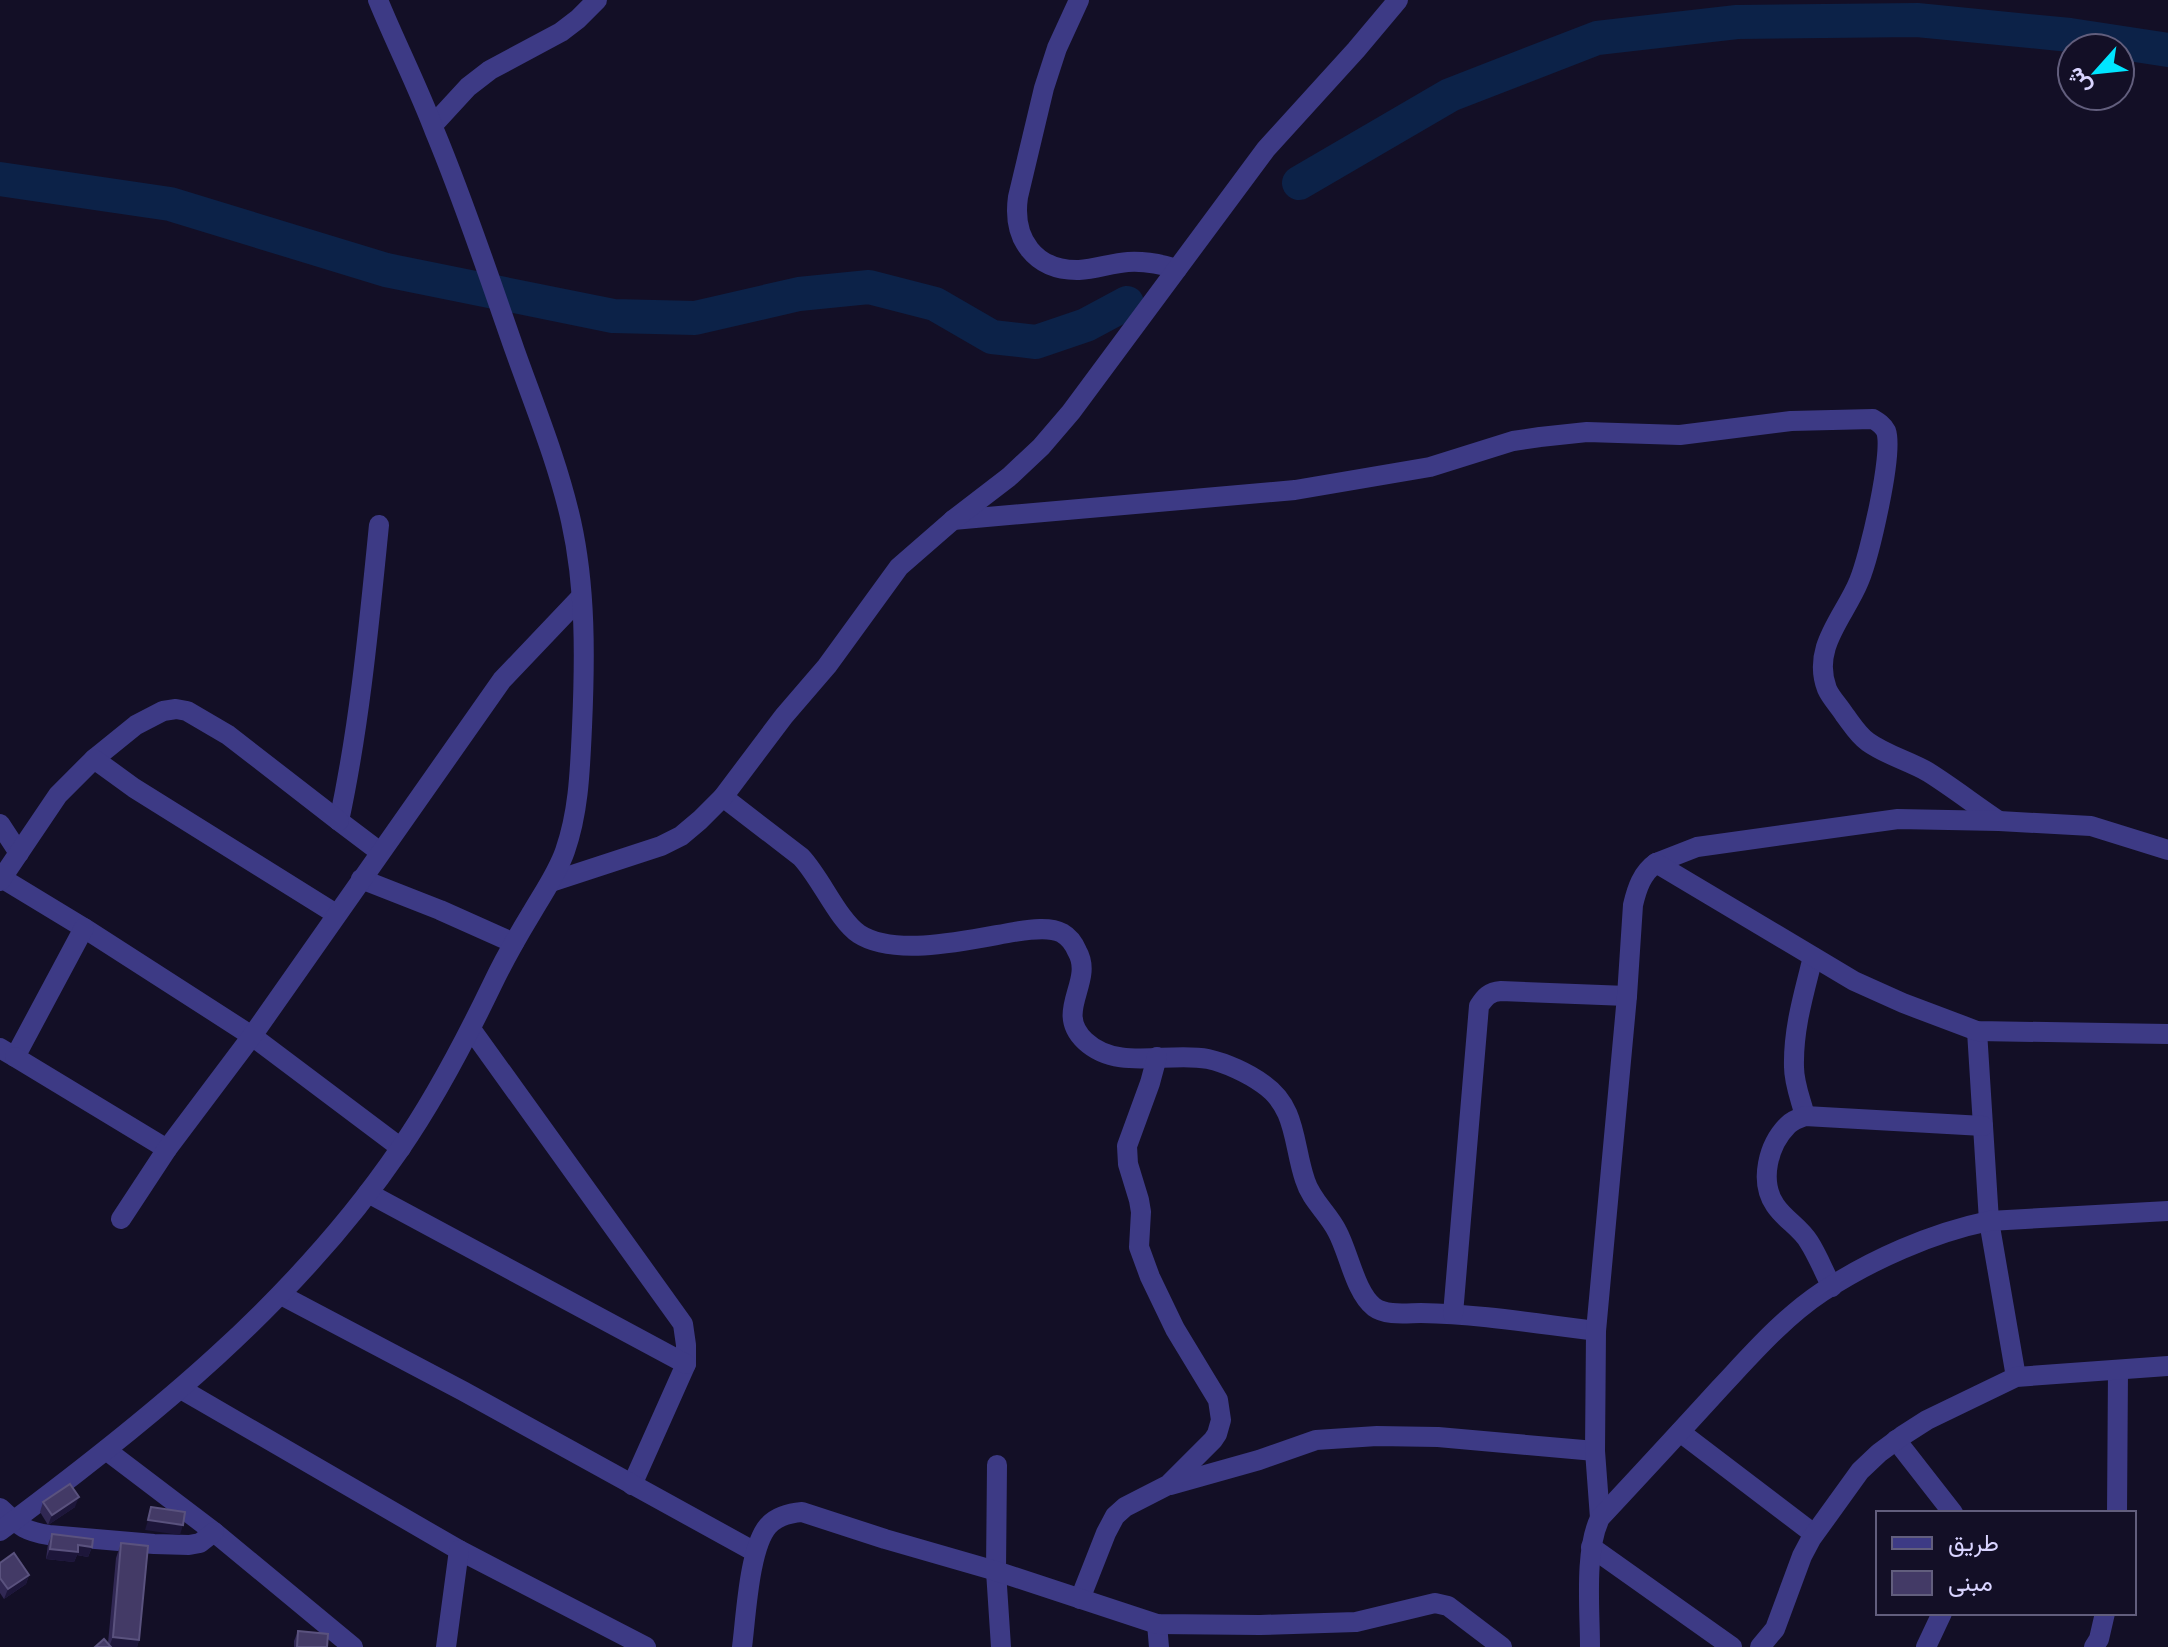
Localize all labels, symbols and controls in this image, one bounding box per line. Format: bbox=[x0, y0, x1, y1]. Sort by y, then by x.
north arrow bbox=[2056, 32, 2136, 112]
text: ش bbox=[2061, 63, 2097, 98]
legend bbox=[1876, 1511, 2136, 1615]
text: طريق bbox=[1948, 1529, 1999, 1558]
text: مبنى bbox=[1948, 1569, 1993, 1598]

